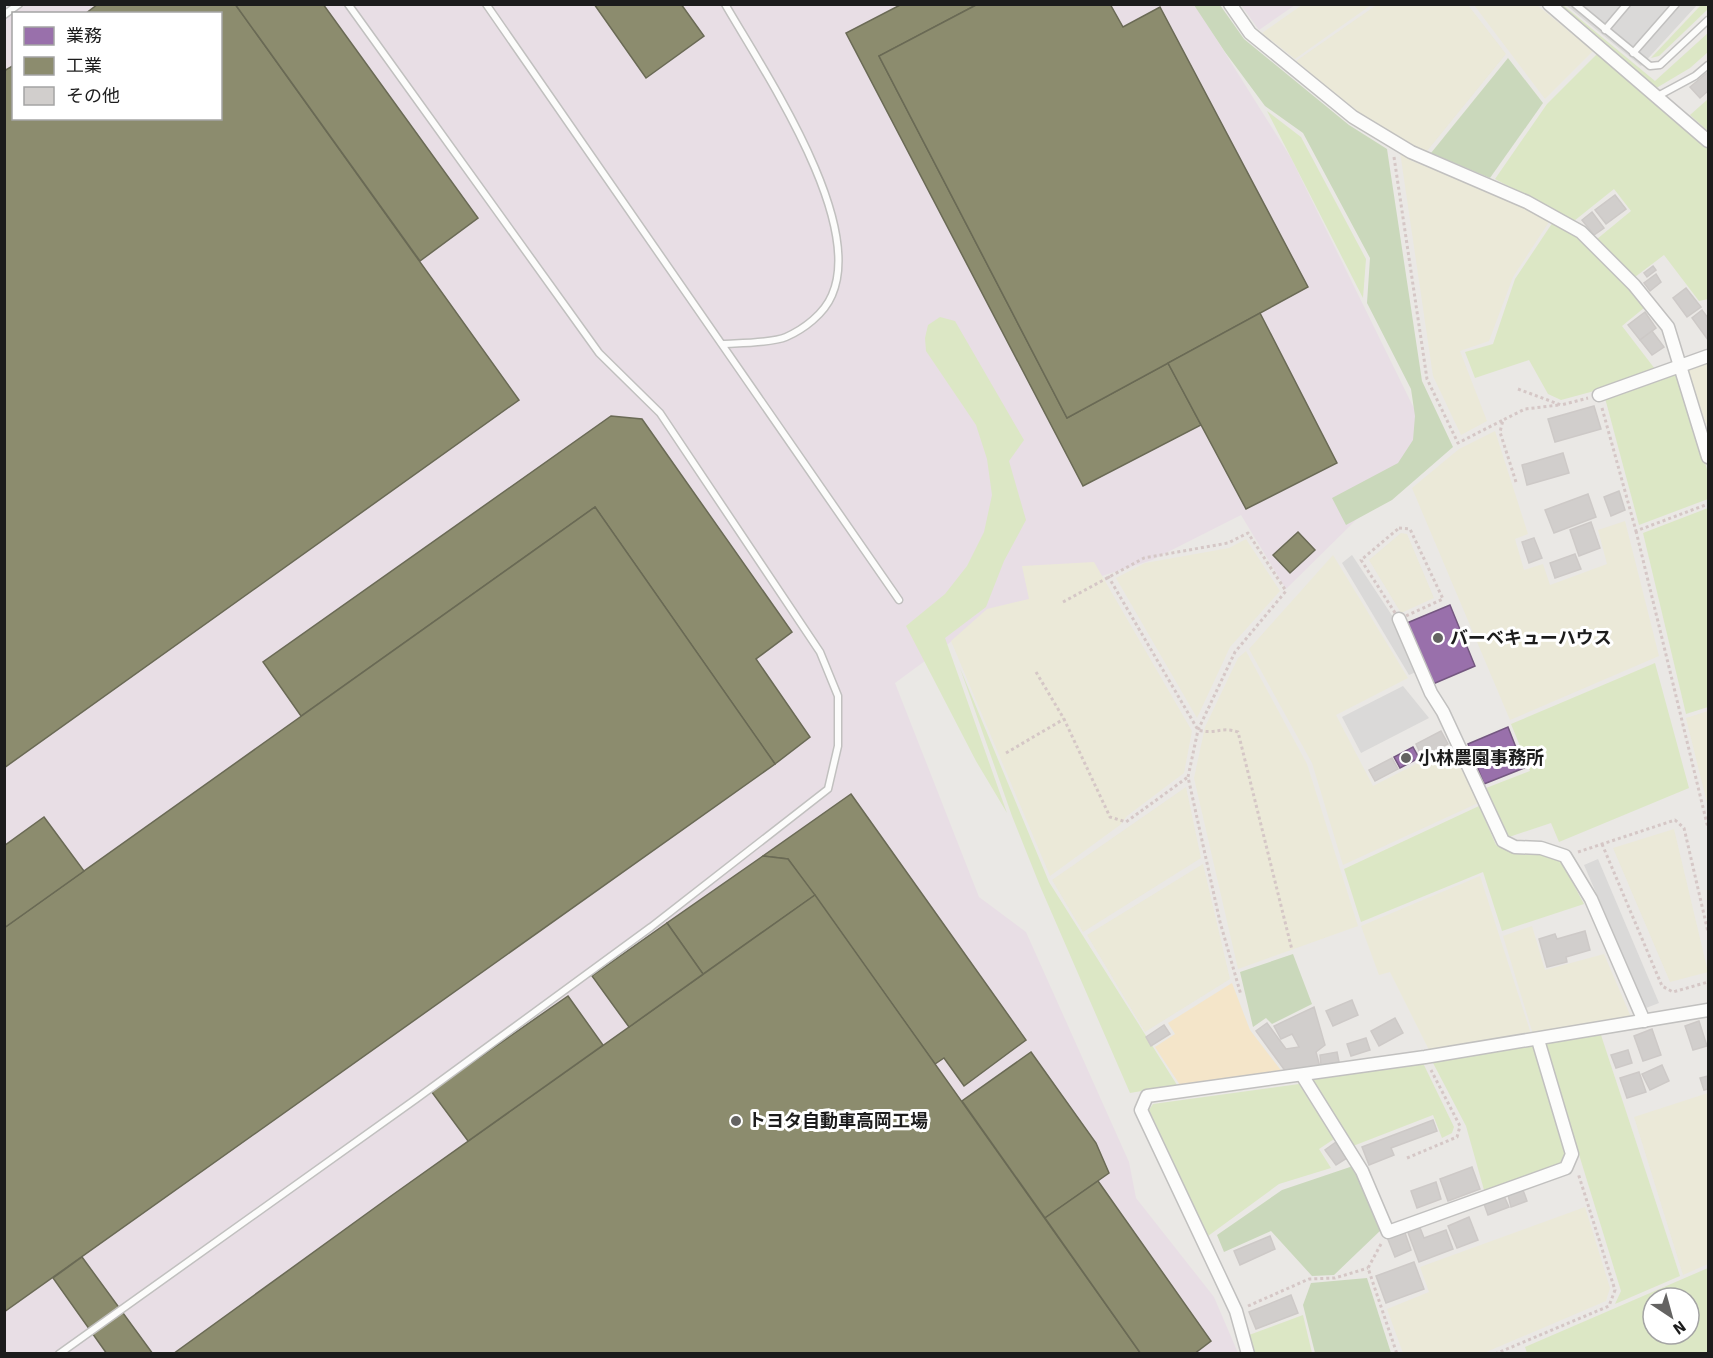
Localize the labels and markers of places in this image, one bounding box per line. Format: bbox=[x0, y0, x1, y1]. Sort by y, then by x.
place label: バーベキューハウス bbox=[1450, 627, 1612, 649]
marker: バーベキューハウス bbox=[1431, 631, 1445, 645]
place label: 小林農園事務所 bbox=[1418, 747, 1544, 769]
marker: 小林農園事務所 bbox=[1399, 751, 1413, 765]
place label: トヨタ自動車高岡工場 bbox=[748, 1110, 928, 1132]
marker: トヨタ自動車高岡工場 bbox=[729, 1114, 743, 1128]

